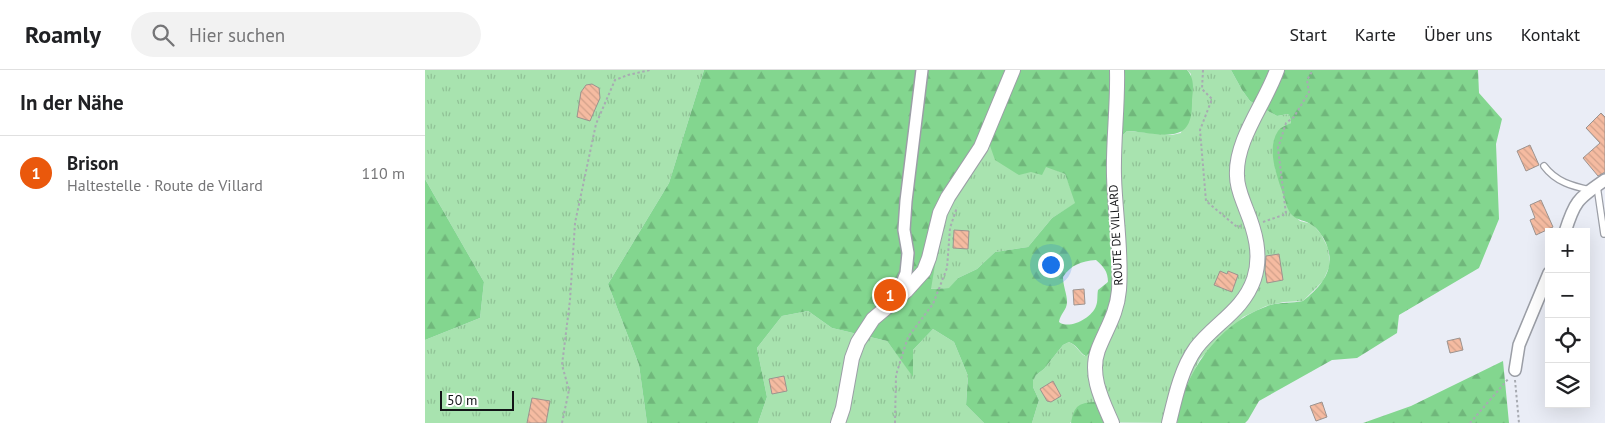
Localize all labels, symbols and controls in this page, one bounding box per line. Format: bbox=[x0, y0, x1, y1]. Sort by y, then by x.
search box bbox=[131, 12, 481, 57]
text: Roamly bbox=[25, 19, 101, 50]
icon: search bbox=[149, 21, 177, 49]
text: Hier suchen bbox=[189, 23, 285, 47]
text: Start bbox=[1289, 23, 1327, 46]
text: Karte bbox=[1355, 23, 1396, 46]
text: Über uns bbox=[1424, 23, 1493, 46]
text: Kontakt bbox=[1521, 23, 1580, 46]
text: In der Nähe bbox=[20, 89, 124, 116]
text: Brison bbox=[67, 151, 119, 175]
text: 1 bbox=[31, 163, 41, 183]
text: 110 m bbox=[362, 163, 405, 183]
text: Haltestelle · Route de Villard bbox=[67, 175, 263, 195]
street label: ROUTE DE VILLARD bbox=[1105, 184, 1126, 286]
map controls bbox=[1545, 228, 1590, 408]
button: + bbox=[1545, 228, 1590, 273]
your location bbox=[1038, 252, 1064, 278]
button: − bbox=[1545, 273, 1590, 318]
pin: 1 bbox=[874, 276, 906, 314]
button: locate bbox=[1545, 318, 1590, 363]
button: layers bbox=[1545, 363, 1590, 408]
scale bar bbox=[440, 388, 514, 411]
text: 50 m bbox=[447, 391, 477, 409]

